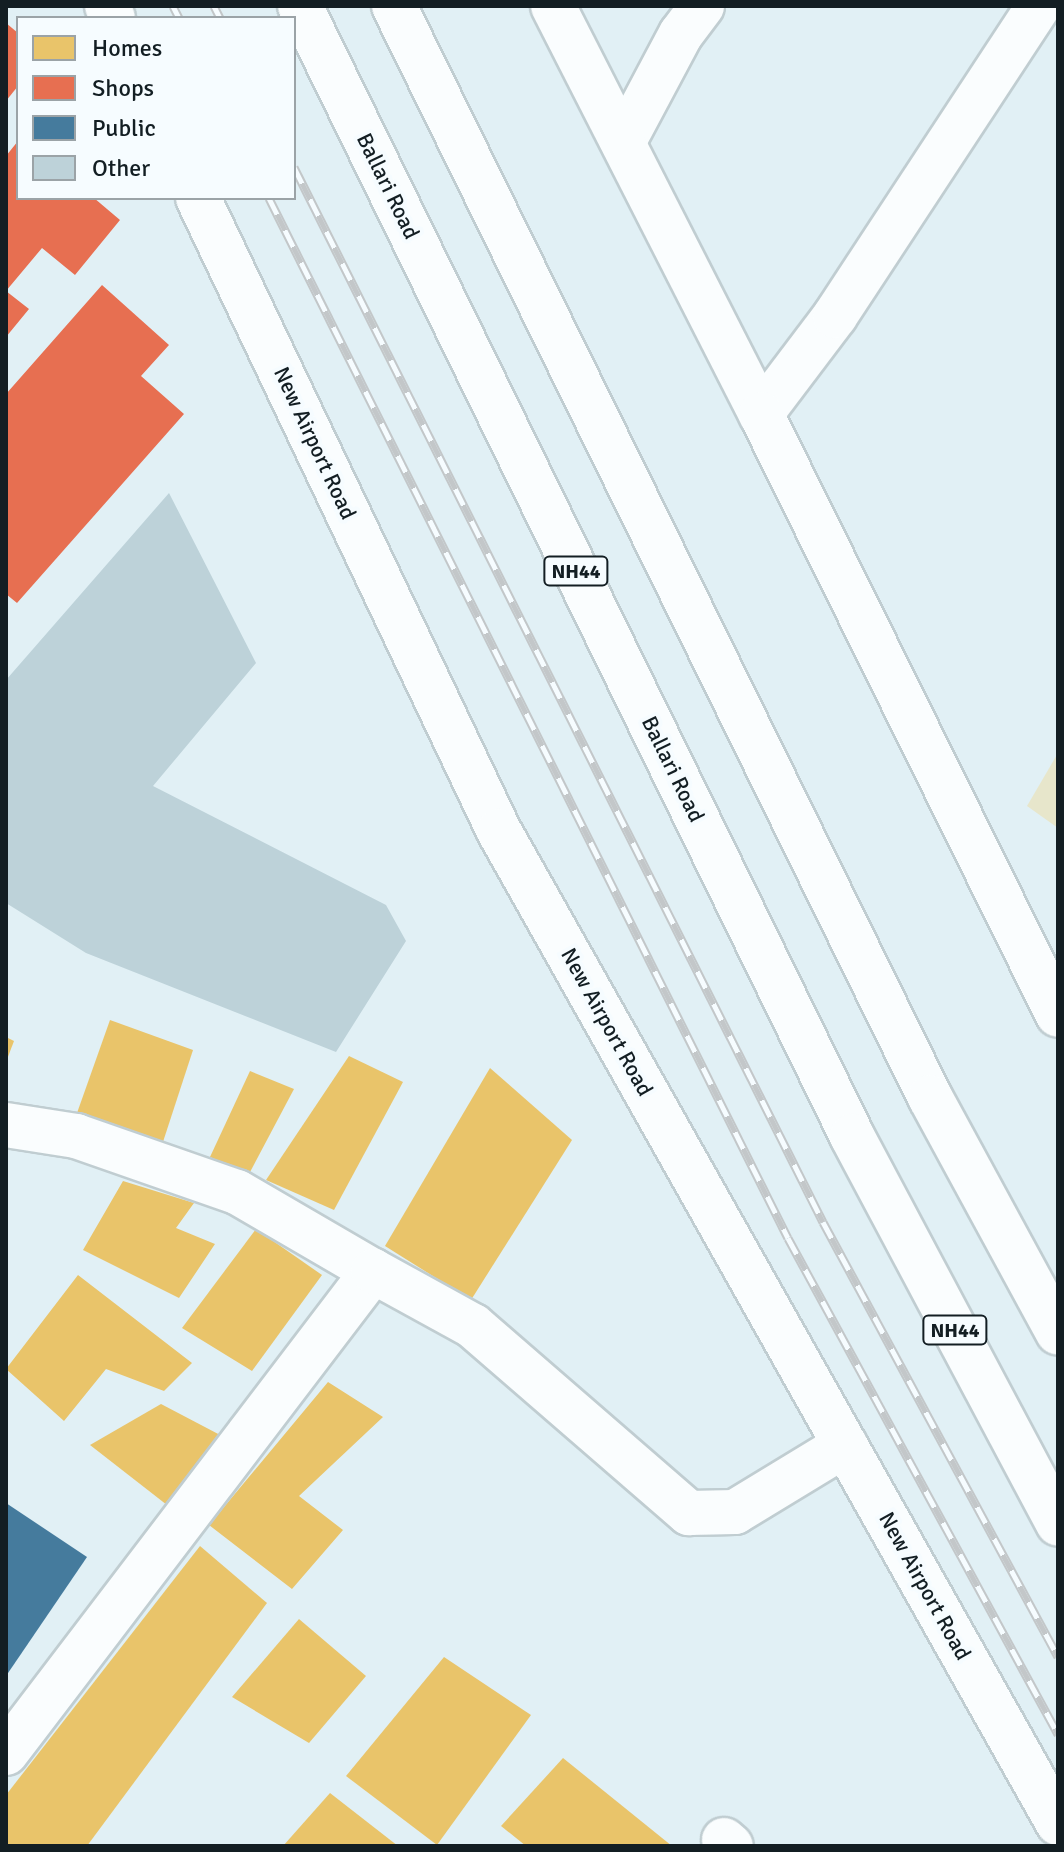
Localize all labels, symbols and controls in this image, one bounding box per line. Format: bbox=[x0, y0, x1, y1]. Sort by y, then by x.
legend bbox=[16, 16, 296, 200]
text: Homes bbox=[92, 33, 162, 63]
text: Shops bbox=[92, 73, 154, 103]
text: Public bbox=[92, 113, 156, 143]
street label: Ballari Road bbox=[351, 129, 425, 243]
text: Other bbox=[92, 153, 150, 183]
street label: New Airport Road bbox=[268, 363, 362, 523]
road number: NH44 bbox=[542, 555, 610, 587]
street label: Ballari Road bbox=[636, 712, 710, 826]
street label: New Airport Road bbox=[555, 943, 659, 1101]
road number: NH44 bbox=[921, 1314, 989, 1346]
street label: New Airport Road bbox=[873, 1507, 977, 1665]

